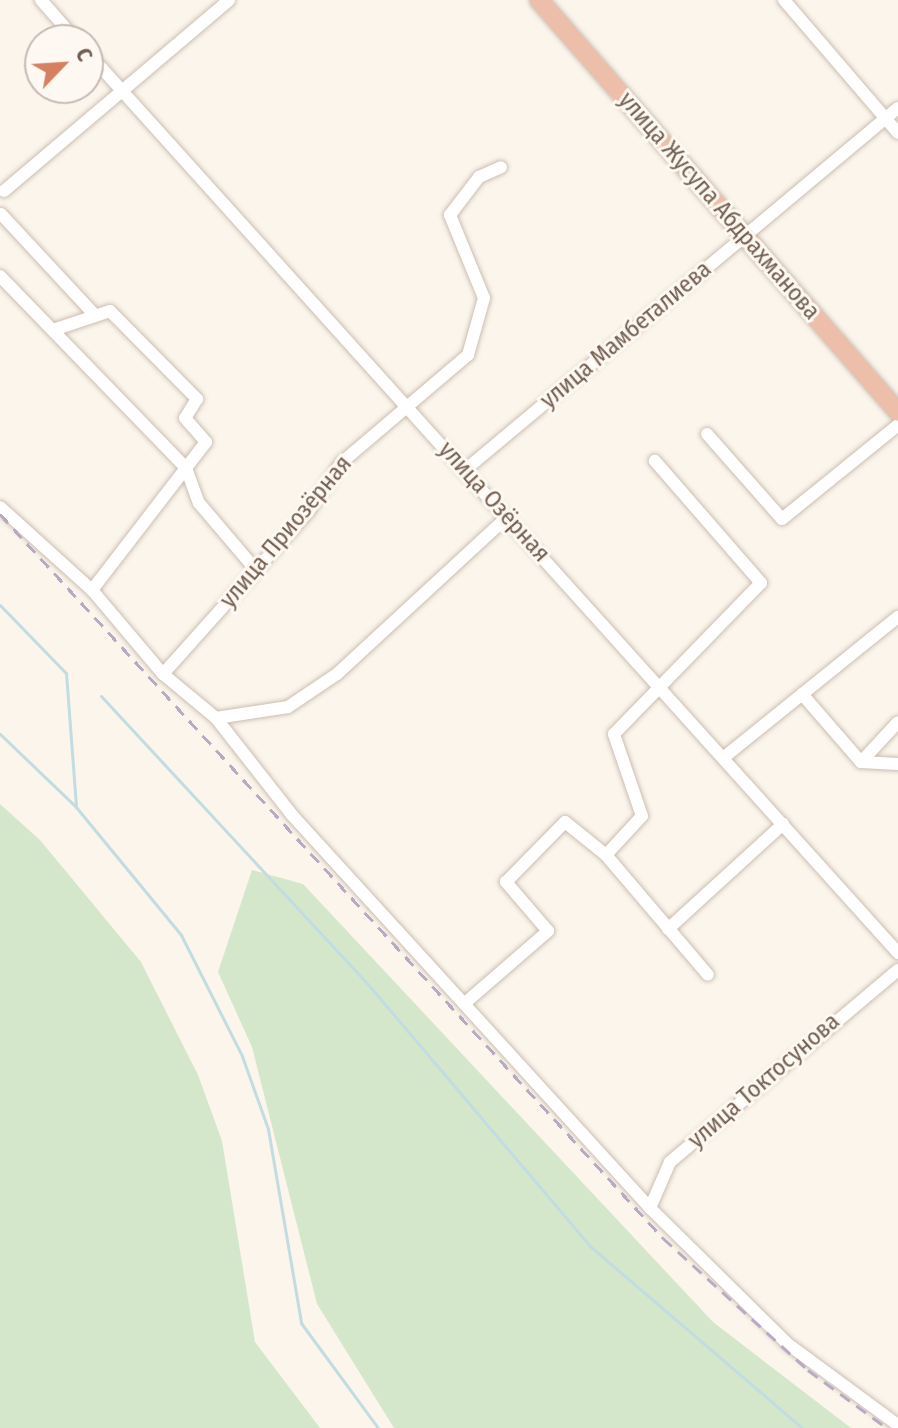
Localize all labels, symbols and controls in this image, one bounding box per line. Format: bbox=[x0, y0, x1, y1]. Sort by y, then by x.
north arrow bbox=[24, 24, 104, 104]
text: С bbox=[70, 44, 99, 65]
street label: улица Жусупа Абдрахманова bbox=[612, 86, 826, 326]
street label: улица Мамбеталиева bbox=[535, 255, 717, 415]
street label: улица Озёрная bbox=[432, 436, 556, 568]
street label: улица Приозёрная bbox=[214, 450, 358, 614]
street label: улица Токтосунова bbox=[682, 1007, 846, 1155]

